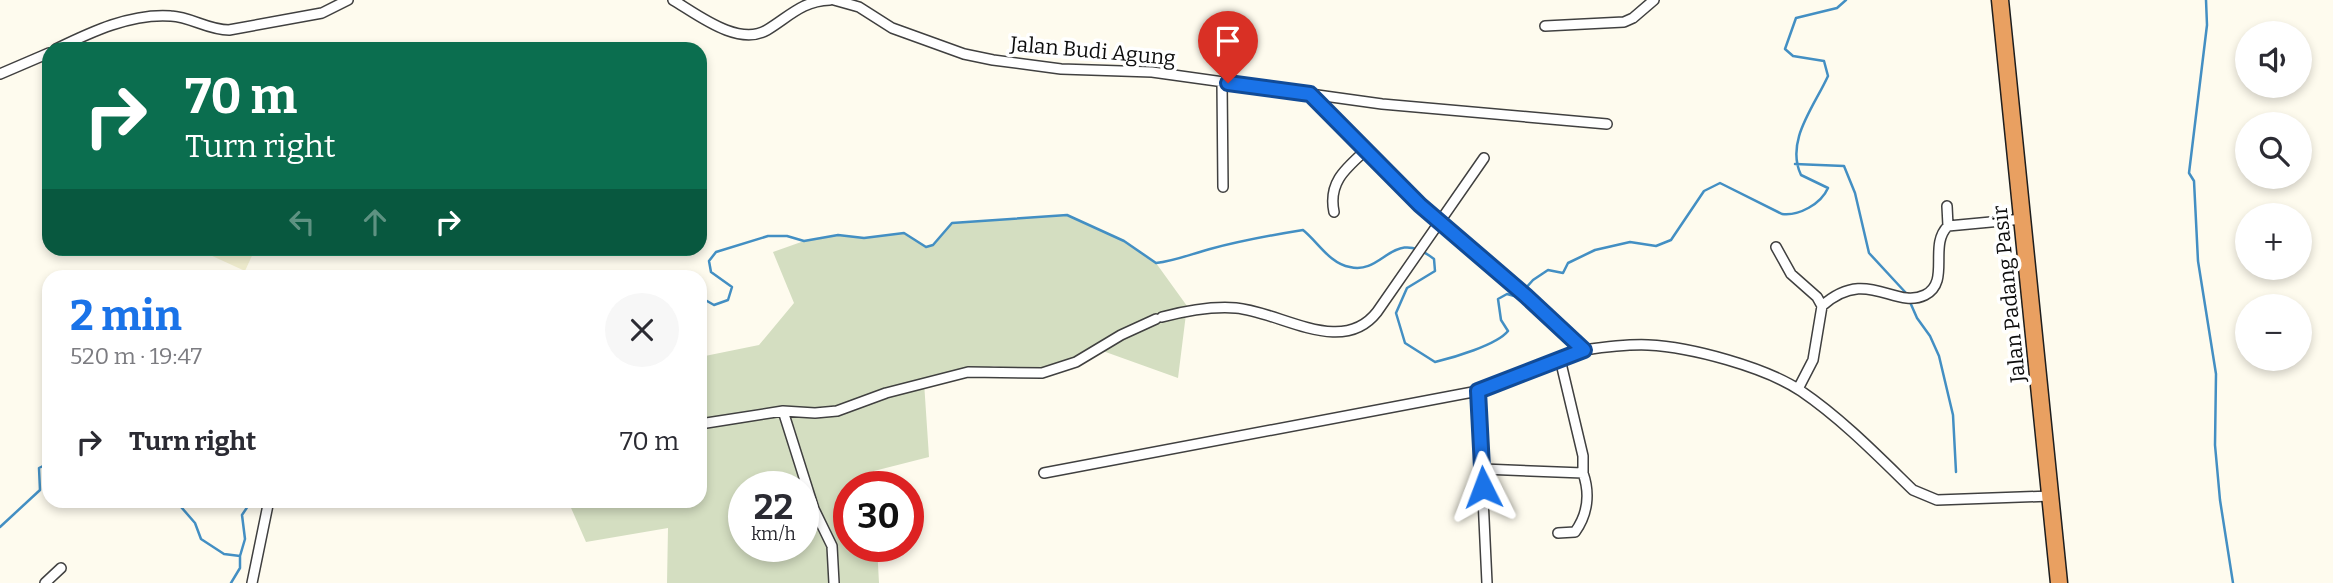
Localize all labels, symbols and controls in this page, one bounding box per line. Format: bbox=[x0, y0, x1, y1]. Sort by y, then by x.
pin bbox=[1198, 11, 1258, 83]
map controls bbox=[2235, 21, 2312, 371]
button: sound bbox=[2235, 21, 2312, 98]
icon: arrive bbox=[1209, 22, 1247, 60]
street label: Jalan Budi Agung bbox=[1008, 31, 1177, 71]
text: 70 m bbox=[185, 67, 297, 126]
icon: right bbox=[70, 70, 161, 161]
button: search bbox=[2235, 112, 2312, 189]
text: Turn right bbox=[185, 127, 336, 165]
icon: left bbox=[283, 203, 321, 241]
icon: ahead bbox=[356, 203, 394, 241]
icon: right bbox=[429, 203, 467, 241]
button: + bbox=[2235, 203, 2312, 280]
street label: Jalan Padang Pasir bbox=[1987, 204, 2031, 385]
text: 2 min bbox=[70, 291, 182, 341]
button: close bbox=[605, 293, 679, 367]
button: − bbox=[2235, 294, 2312, 371]
text: 520 m · 19:47 bbox=[70, 342, 202, 370]
icon: right bbox=[70, 423, 108, 461]
text: Turn right bbox=[129, 426, 256, 457]
text: 70 m bbox=[620, 426, 679, 457]
position arrow bbox=[1446, 450, 1520, 524]
speed limit sign: 30 bbox=[833, 471, 924, 562]
text: 22 bbox=[754, 486, 793, 528]
text: km/h bbox=[751, 523, 796, 545]

